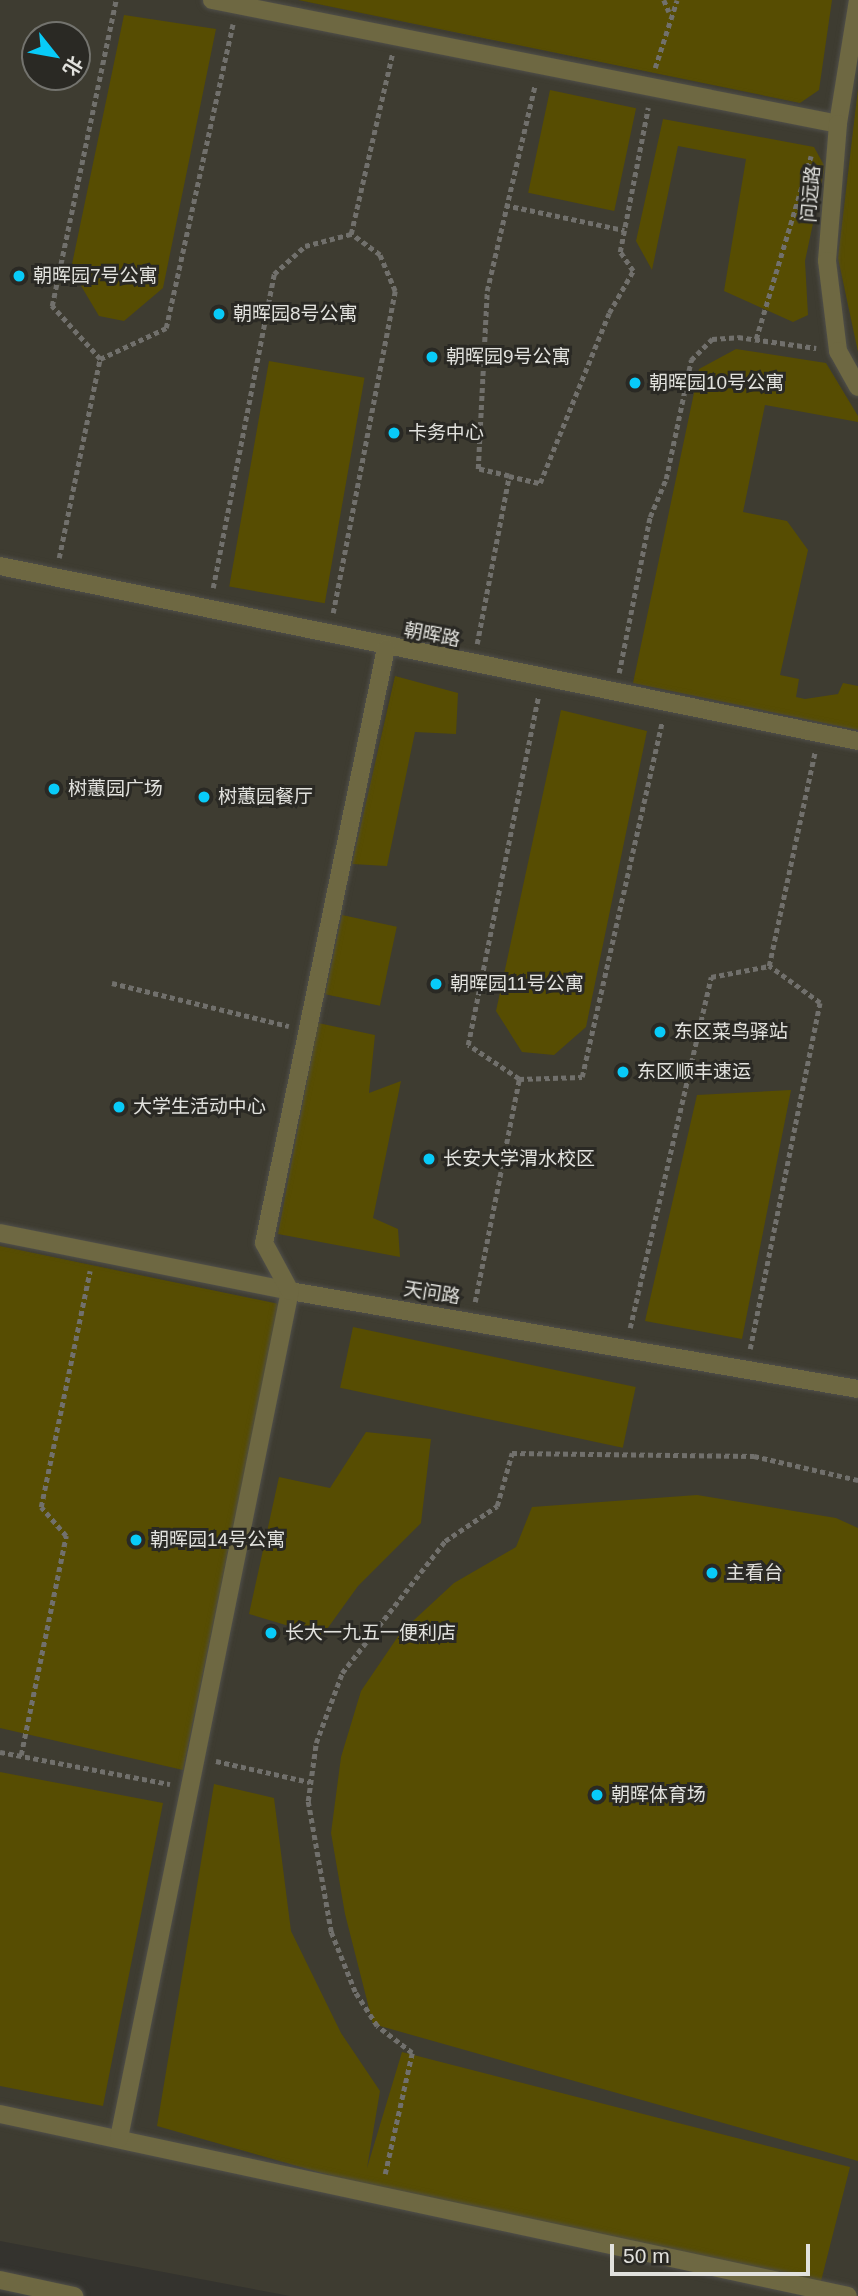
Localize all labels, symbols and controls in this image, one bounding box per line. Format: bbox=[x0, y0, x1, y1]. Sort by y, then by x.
north arrow bbox=[21, 21, 91, 91]
text: 北 bbox=[59, 52, 87, 80]
street label: 问远路 bbox=[797, 165, 825, 223]
place label: 朝晖园7号公寓 bbox=[33, 265, 158, 287]
marker: 朝晖园7号公寓 bbox=[11, 268, 27, 284]
place label: 朝晖园8号公寓 bbox=[233, 303, 358, 325]
marker: 朝晖园8号公寓 bbox=[211, 306, 227, 322]
place label: 朝晖园9号公寓 bbox=[446, 346, 571, 368]
marker: 朝晖园9号公寓 bbox=[424, 349, 440, 365]
place label: 朝晖园10号公寓 bbox=[649, 372, 784, 394]
marker: 朝晖园10号公寓 bbox=[627, 375, 643, 391]
place label: 卡务中心 bbox=[408, 422, 484, 444]
marker: 卡务中心 bbox=[386, 425, 402, 441]
street label: 朝晖路 bbox=[402, 618, 462, 652]
place label: 树蕙园广场 bbox=[68, 778, 163, 800]
marker: 树蕙园广场 bbox=[46, 781, 62, 797]
place label: 树蕙园餐厅 bbox=[218, 786, 313, 808]
marker: 树蕙园餐厅 bbox=[196, 789, 212, 805]
place label: 朝晖园11号公寓 bbox=[450, 973, 584, 995]
marker: 朝晖园11号公寓 bbox=[428, 976, 444, 992]
place label: 东区菜鸟驿站 bbox=[674, 1021, 788, 1043]
marker: 东区菜鸟驿站 bbox=[652, 1024, 668, 1040]
place label: 东区顺丰速运 bbox=[637, 1061, 751, 1083]
marker: 东区顺丰速运 bbox=[615, 1064, 631, 1080]
place label: 大学生活动中心 bbox=[133, 1096, 266, 1118]
marker: 大学生活动中心 bbox=[111, 1099, 127, 1115]
place label: 长安大学渭水校区 bbox=[443, 1148, 595, 1170]
marker: 长安大学渭水校区 bbox=[421, 1151, 437, 1167]
street label: 天问路 bbox=[402, 1277, 462, 1309]
place label: 朝晖园14号公寓 bbox=[150, 1529, 285, 1551]
marker: 朝晖园14号公寓 bbox=[128, 1532, 144, 1548]
place label: 主看台 bbox=[726, 1562, 783, 1584]
marker: 主看台 bbox=[704, 1565, 720, 1581]
place label: 长大一九五一便利店 bbox=[285, 1622, 456, 1644]
marker: 长大一九五一便利店 bbox=[263, 1625, 279, 1641]
place label: 朝晖体育场 bbox=[611, 1784, 706, 1806]
marker: 朝晖体育场 bbox=[589, 1787, 605, 1803]
scale bar bbox=[613, 2230, 812, 2274]
text: 50 m bbox=[623, 2244, 670, 2267]

